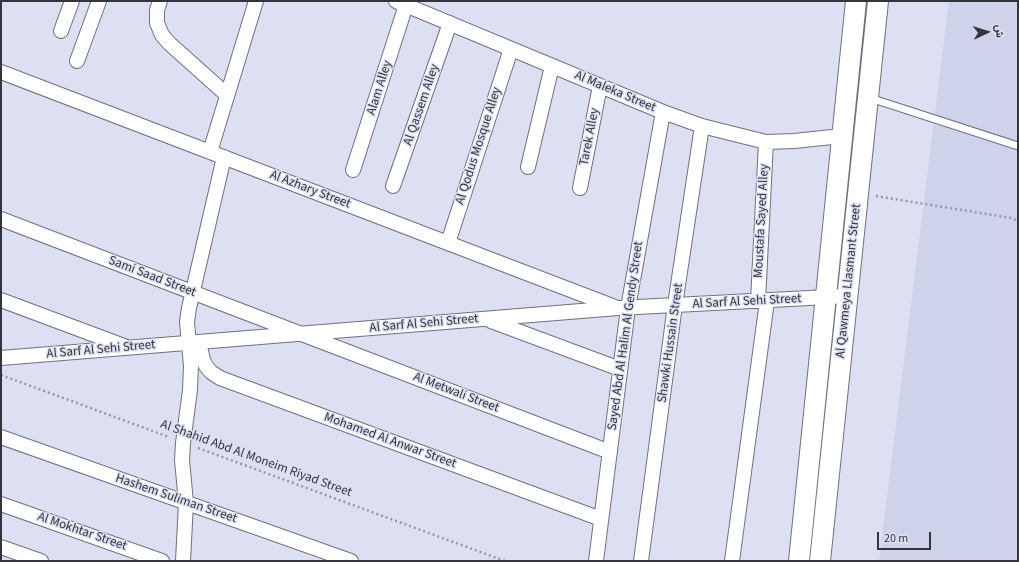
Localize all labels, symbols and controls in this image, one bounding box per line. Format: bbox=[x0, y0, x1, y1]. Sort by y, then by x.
north arrow bbox=[967, 12, 1007, 52]
text: ش bbox=[992, 24, 1007, 38]
street label: Alam Alley bbox=[364, 59, 396, 117]
street label: Al Qassem Alley bbox=[401, 62, 443, 148]
street label: Al Maleka Street bbox=[572, 68, 658, 116]
street label: Al Qodus Mosque Alley bbox=[453, 85, 505, 207]
street label: Tarek Alley bbox=[577, 107, 603, 167]
street label: Moustafa Sayed Alley bbox=[751, 164, 773, 278]
street label: Al Azhary Street bbox=[267, 167, 353, 213]
street label: Al Qawmeya Llasmant Street bbox=[833, 203, 865, 359]
street label: Sayed Abd Al Halim Al Gendy Street bbox=[605, 240, 647, 432]
street label: Sami Saad Street bbox=[106, 253, 198, 301]
street label: Shawki Hussain Street bbox=[655, 282, 687, 404]
street label: Al Sarf Al Sehi Street bbox=[692, 291, 802, 313]
street label: Al Sarf Al Sehi Street bbox=[369, 311, 479, 337]
street label: Al Sarf Al Sehi Street bbox=[46, 337, 156, 363]
street label: Al Metwali Street bbox=[411, 369, 501, 417]
street label: Mohamed Al Anwar Street bbox=[322, 410, 458, 472]
street label: Al Shahid Abd Al Moneim Riyad Street bbox=[158, 417, 354, 501]
street label: Hashem Suliman Street bbox=[113, 471, 239, 527]
street label: Al Mokhtar Street bbox=[35, 509, 129, 555]
scale bar bbox=[879, 524, 933, 550]
text: 20 m bbox=[884, 530, 908, 547]

